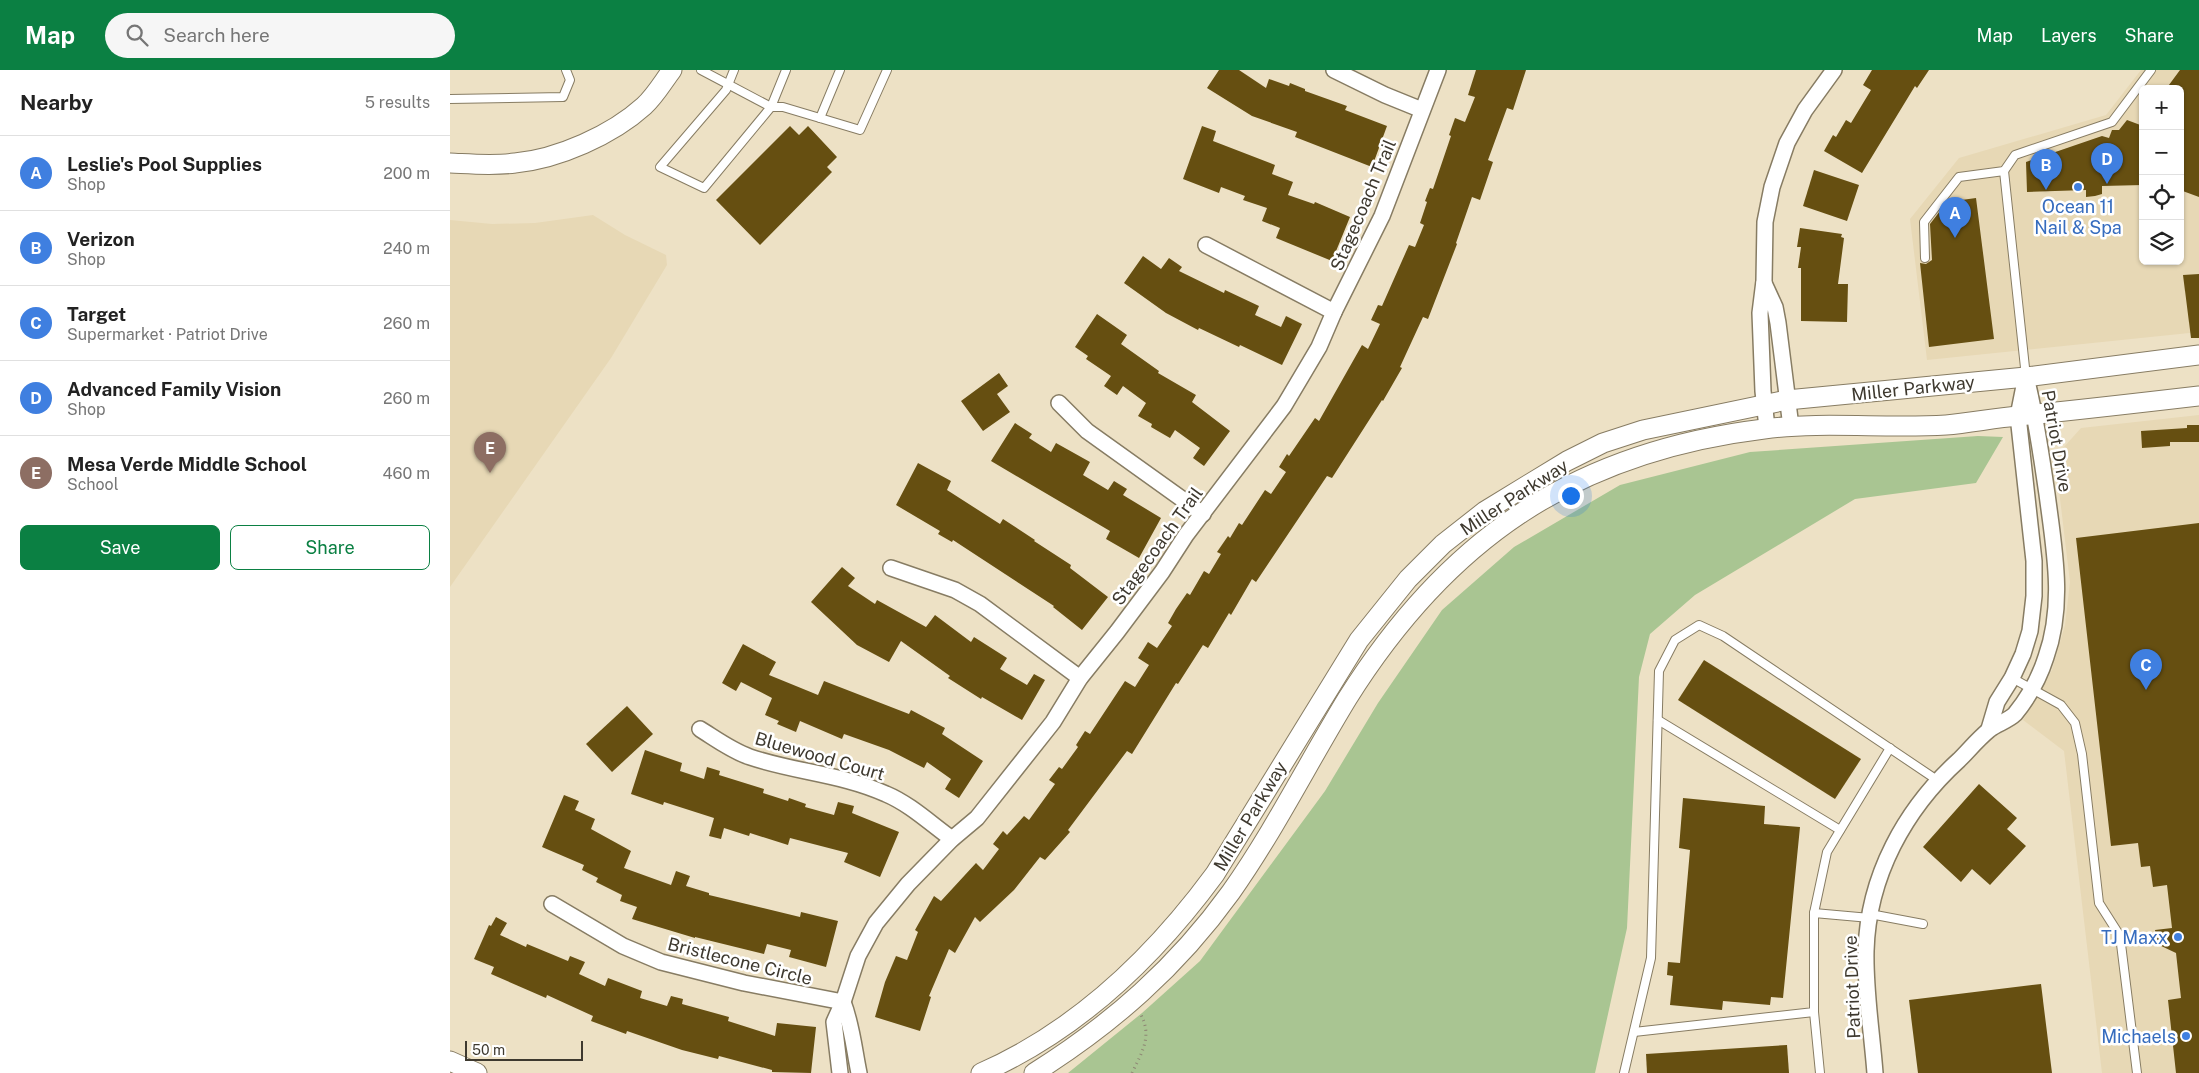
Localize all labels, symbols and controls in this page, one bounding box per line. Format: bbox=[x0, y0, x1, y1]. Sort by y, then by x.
search box bbox=[105, 13, 455, 58]
text: Map bbox=[25, 21, 75, 49]
icon: search bbox=[123, 21, 151, 49]
text: Search here bbox=[163, 24, 270, 46]
text: Map bbox=[1977, 25, 2013, 46]
text: Layers bbox=[2041, 25, 2097, 46]
text: Share bbox=[2125, 25, 2174, 46]
map controls bbox=[2139, 85, 2184, 265]
button: + bbox=[2139, 85, 2184, 130]
text: Nearby bbox=[20, 90, 93, 115]
text: 5 results bbox=[365, 93, 430, 112]
button: − bbox=[2139, 130, 2184, 175]
street label: Stagecoach Trail bbox=[1326, 136, 1400, 274]
pin: D bbox=[2091, 143, 2123, 184]
pin: B bbox=[2030, 149, 2062, 190]
text: Leslie's Pool Supplies bbox=[67, 153, 262, 175]
text: A bbox=[30, 164, 42, 183]
text: 200 m bbox=[383, 164, 430, 183]
text: Shop bbox=[67, 175, 106, 194]
button: locate bbox=[2139, 175, 2184, 220]
marker: Ocean 11 Nail & Spa bbox=[2072, 181, 2084, 193]
place label: Ocean 11 Nail & Spa bbox=[2034, 196, 2122, 238]
pin: A bbox=[1939, 197, 1971, 238]
button: layers bbox=[2139, 220, 2184, 265]
text: Verizon bbox=[67, 228, 135, 250]
text: B bbox=[31, 239, 41, 258]
text: 240 m bbox=[383, 239, 430, 258]
text: Shop bbox=[67, 250, 106, 269]
text: Target bbox=[67, 303, 126, 325]
text: C bbox=[30, 314, 42, 333]
text: 260 m bbox=[383, 314, 430, 333]
text: Supermarket · Patriot Drive bbox=[67, 325, 268, 344]
street label: Miller Parkway bbox=[1850, 371, 1976, 405]
text: Advanced Family Vision bbox=[67, 378, 281, 400]
street label: Patriot Drive bbox=[2038, 388, 2076, 494]
text: D bbox=[30, 389, 42, 408]
text: 260 m bbox=[383, 389, 430, 408]
text: Shop bbox=[67, 400, 106, 419]
pin: E bbox=[474, 432, 506, 473]
text: Mesa Verde Middle School bbox=[67, 453, 307, 475]
street label: Miller Parkway bbox=[1456, 454, 1572, 540]
text: E bbox=[31, 464, 41, 483]
text: 460 m bbox=[383, 464, 430, 483]
text: School bbox=[67, 475, 118, 494]
street label: Stagecoach Trail bbox=[1107, 483, 1207, 609]
your location bbox=[1558, 483, 1584, 509]
button: Save bbox=[20, 525, 220, 570]
button: Share bbox=[230, 525, 430, 570]
pin: C bbox=[2130, 649, 2162, 690]
street label: Bluewood Court bbox=[753, 727, 887, 785]
street label: Miller Parkway bbox=[1209, 757, 1291, 875]
place label: TJ Maxx bbox=[2101, 927, 2168, 948]
marker: TJ Maxx bbox=[2172, 931, 2184, 943]
street label: Bristlecone Circle bbox=[666, 933, 814, 989]
street label: Patriot Drive bbox=[1840, 935, 1864, 1039]
place label: Michaels bbox=[2101, 1026, 2176, 1047]
marker: Michaels bbox=[2180, 1030, 2192, 1042]
scale bar bbox=[465, 1038, 582, 1061]
text: 50 m bbox=[472, 1042, 505, 1058]

